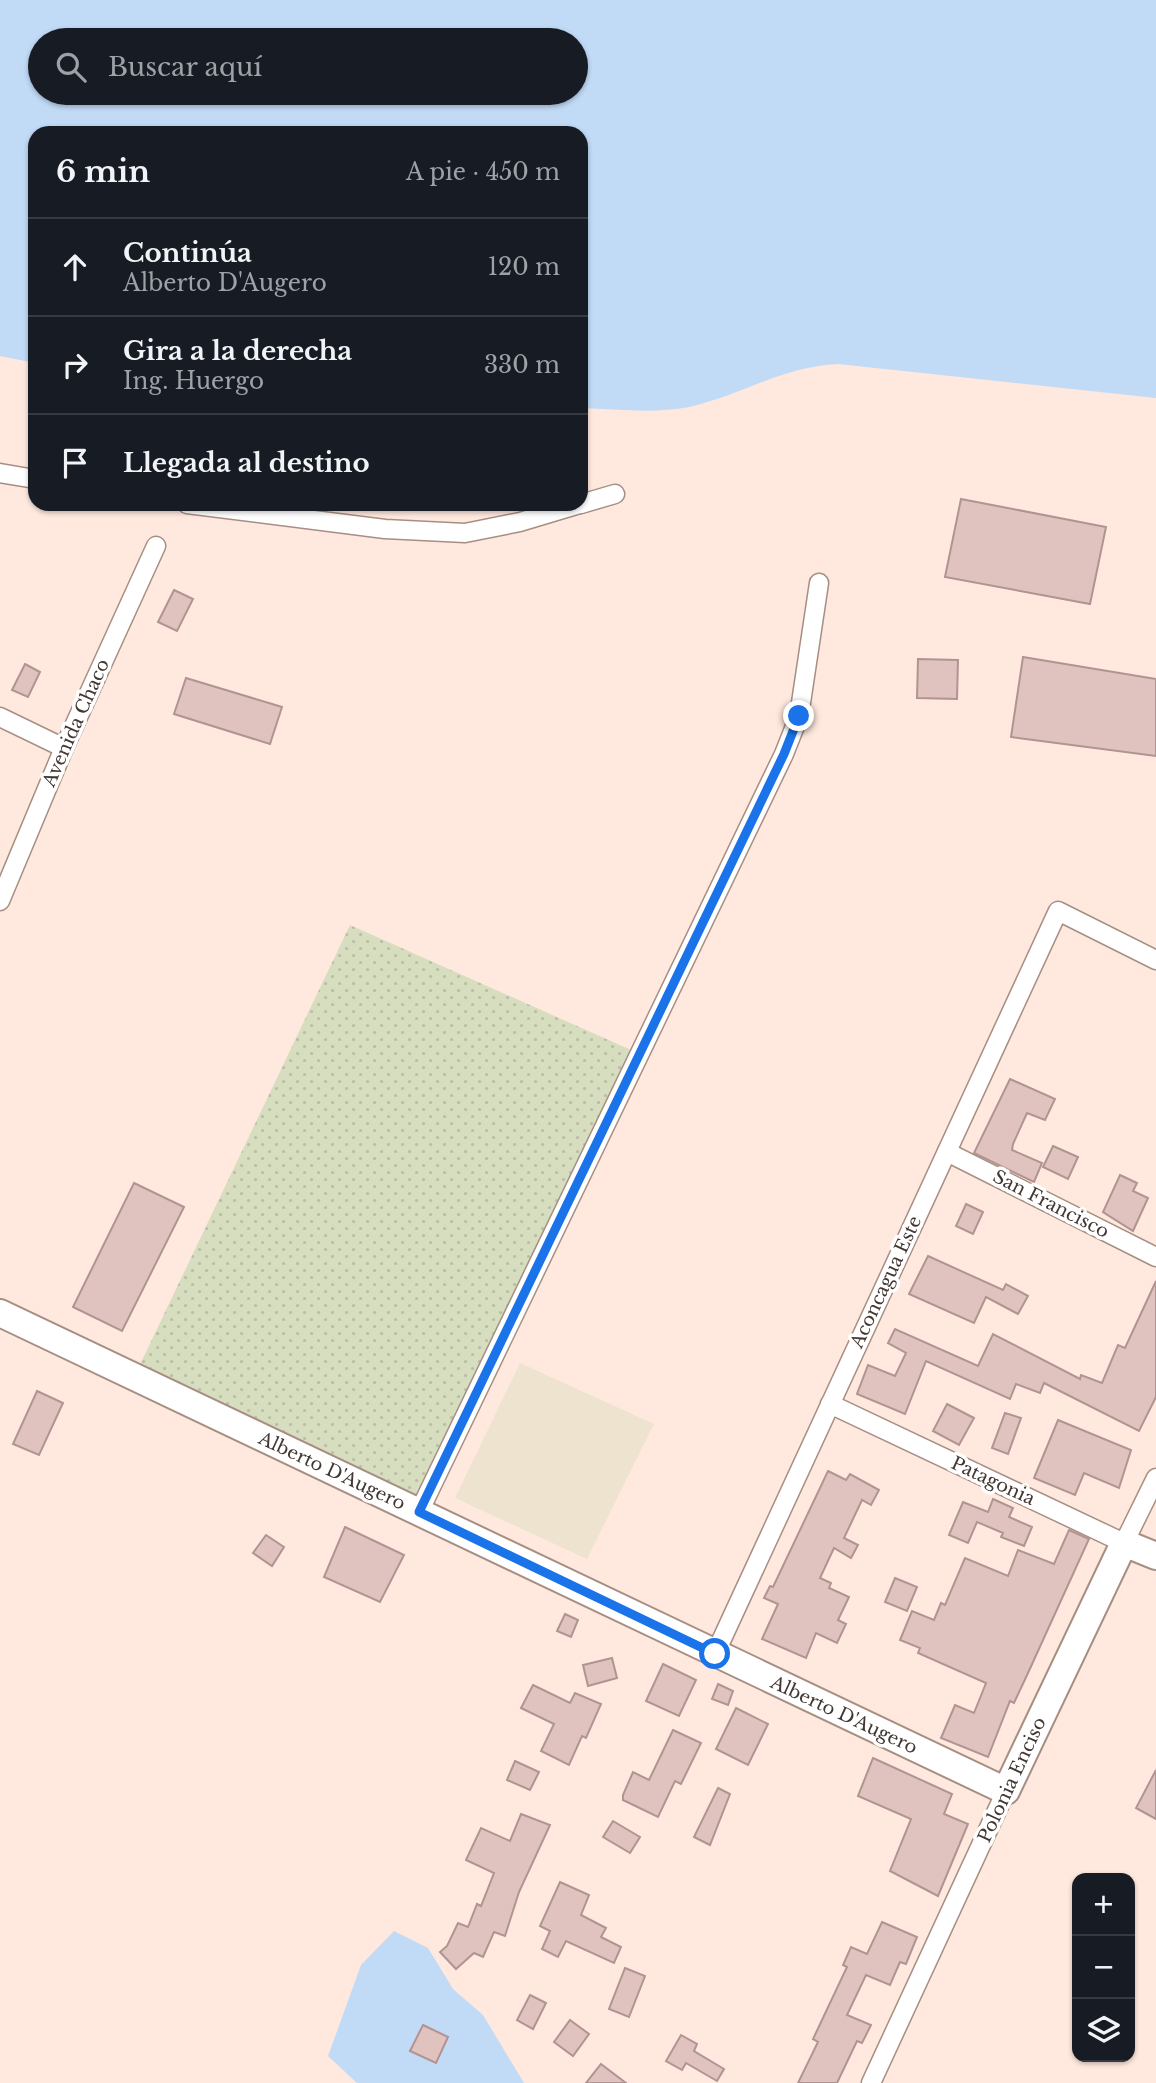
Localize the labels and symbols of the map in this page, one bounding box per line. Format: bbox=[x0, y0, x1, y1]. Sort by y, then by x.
street label: Avenida Chaco bbox=[38, 656, 114, 791]
route end bbox=[783, 700, 814, 731]
street label: San Francisco bbox=[989, 1165, 1113, 1243]
street label: Aconcagua Este bbox=[845, 1212, 926, 1352]
street label: Alberto D'Augero bbox=[254, 1427, 409, 1515]
street label: Patagonia bbox=[948, 1452, 1038, 1510]
route start bbox=[699, 1638, 730, 1669]
street label: Alberto D'Augero bbox=[766, 1671, 921, 1759]
street label: Polonia Enciso bbox=[973, 1714, 1051, 1846]

